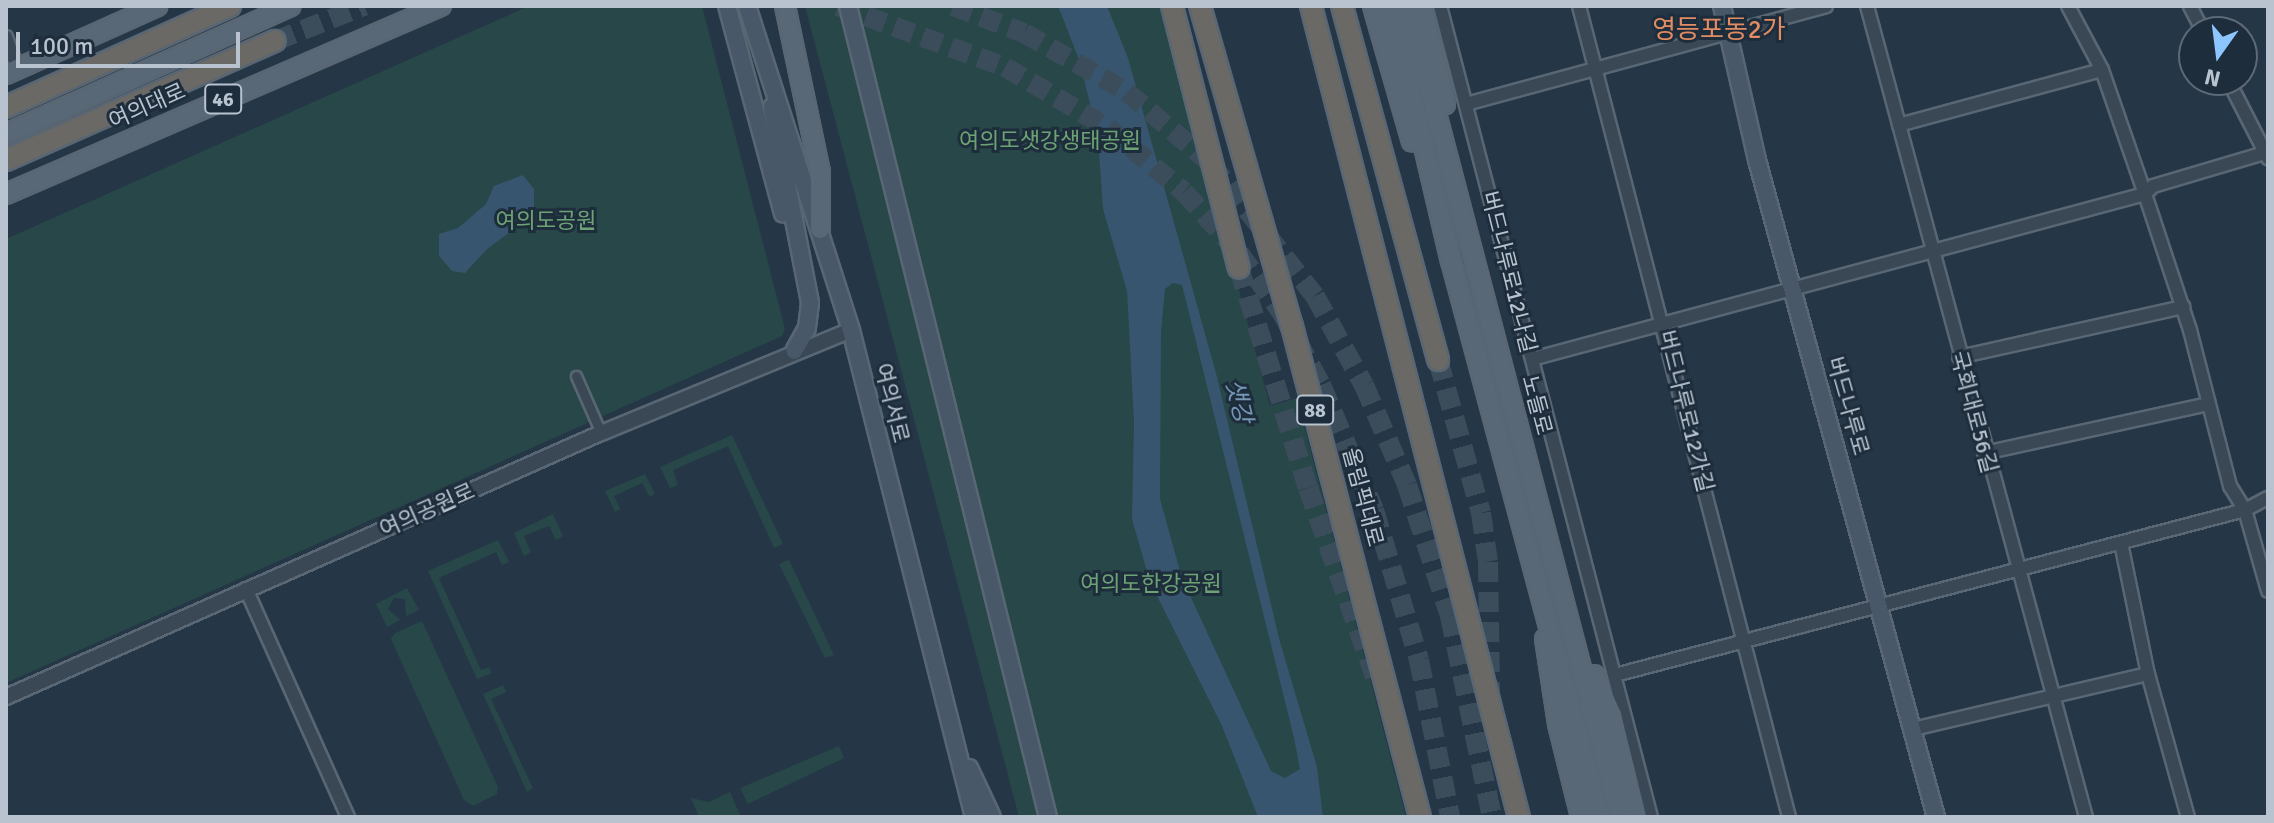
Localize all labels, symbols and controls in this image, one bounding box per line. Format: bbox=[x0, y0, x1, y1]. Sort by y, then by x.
district label: 영등포동2가 bbox=[1652, 15, 1786, 47]
scale bar bbox=[20, 16, 244, 66]
north arrow bbox=[2178, 16, 2258, 96]
text: 100 m bbox=[30, 31, 93, 61]
text: N bbox=[2202, 63, 2223, 93]
street label: 여의대로 bbox=[105, 77, 189, 135]
road number: 46 bbox=[203, 83, 243, 115]
park label: 여의도샛강생태공원 bbox=[959, 128, 1141, 154]
street label: 버드나루로12나길 bbox=[1476, 189, 1542, 355]
park label: 여의도공원 bbox=[495, 208, 597, 234]
street label: 버드나루로12가길 bbox=[1653, 328, 1719, 494]
street label: 국회대로56길 bbox=[1945, 348, 2003, 476]
street label: 버드나루로 bbox=[1821, 354, 1875, 458]
street label: 여의서로 bbox=[869, 361, 915, 445]
street label: 노들로 bbox=[1516, 372, 1558, 438]
water label: 샛강 bbox=[1219, 376, 1257, 426]
road number: 88 bbox=[1295, 394, 1335, 426]
street label: 올림픽대로 bbox=[1337, 445, 1389, 549]
street label: 여의공원로 bbox=[375, 477, 479, 543]
park label: 여의도한강공원 bbox=[1080, 571, 1222, 597]

